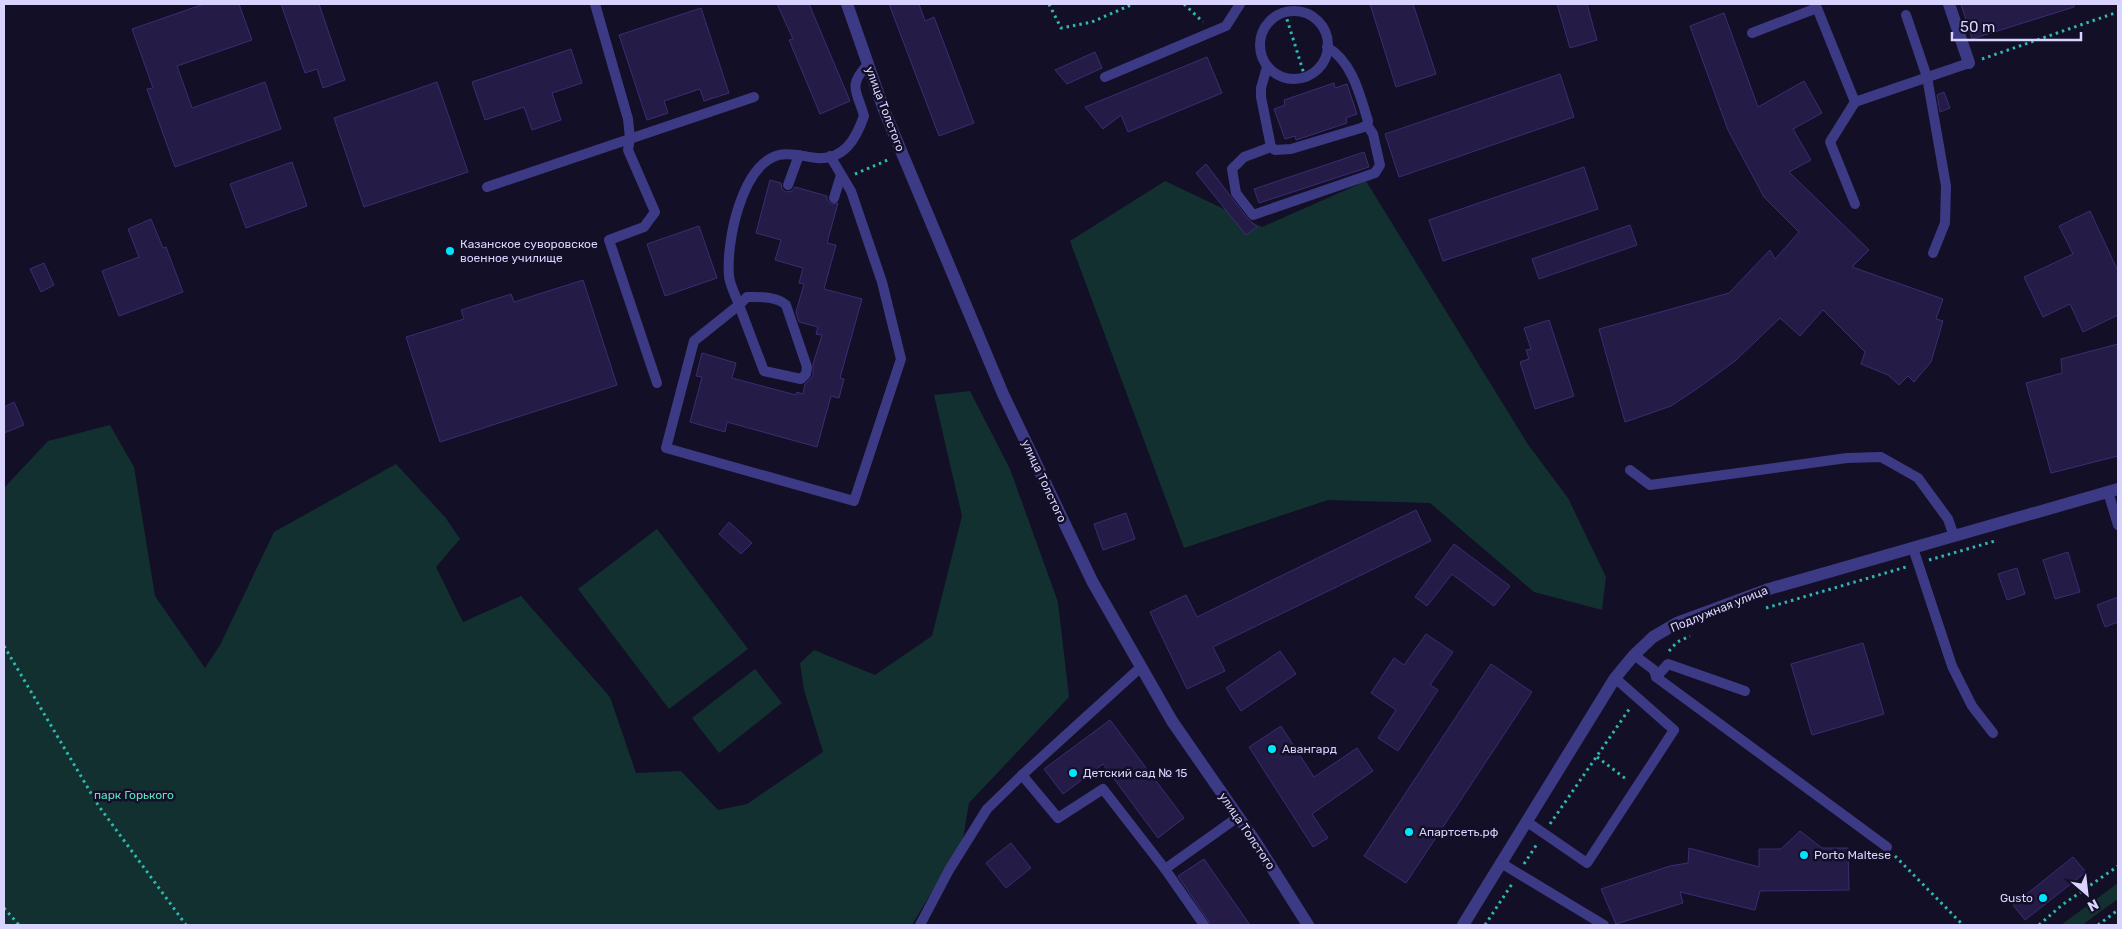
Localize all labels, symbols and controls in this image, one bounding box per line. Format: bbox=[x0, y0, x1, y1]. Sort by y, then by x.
scale bar bbox=[1952, 10, 2081, 42]
text: 50 m bbox=[1960, 18, 1995, 36]
street label: улица Толстого bbox=[862, 65, 908, 153]
place label: Казанское суворовское военное училище bbox=[460, 237, 598, 265]
marker: Казанское суворовское военное училище bbox=[444, 245, 456, 257]
street label: улица Толстого bbox=[1019, 437, 1069, 525]
street label: Подлужная улица bbox=[1668, 583, 1770, 635]
place label: Авангард bbox=[1282, 742, 1337, 756]
marker: Авангард bbox=[1266, 743, 1278, 755]
place label: Детский сад № 15 bbox=[1083, 766, 1187, 780]
marker: Детский сад № 15 bbox=[1067, 767, 1079, 779]
park label: парк Горького bbox=[94, 788, 174, 802]
street label: улица Толстого bbox=[1216, 790, 1278, 872]
place label: Апартсеть.рф bbox=[1419, 825, 1498, 839]
marker: Апартсеть.рф bbox=[1403, 826, 1415, 838]
place label: Porto Maltese bbox=[1814, 848, 1891, 862]
marker: Porto Maltese bbox=[1798, 849, 1810, 861]
north arrow bbox=[2062, 869, 2112, 919]
place label: Gusto bbox=[2000, 891, 2033, 905]
marker: Gusto bbox=[2037, 892, 2049, 904]
text: N bbox=[2084, 895, 2101, 915]

